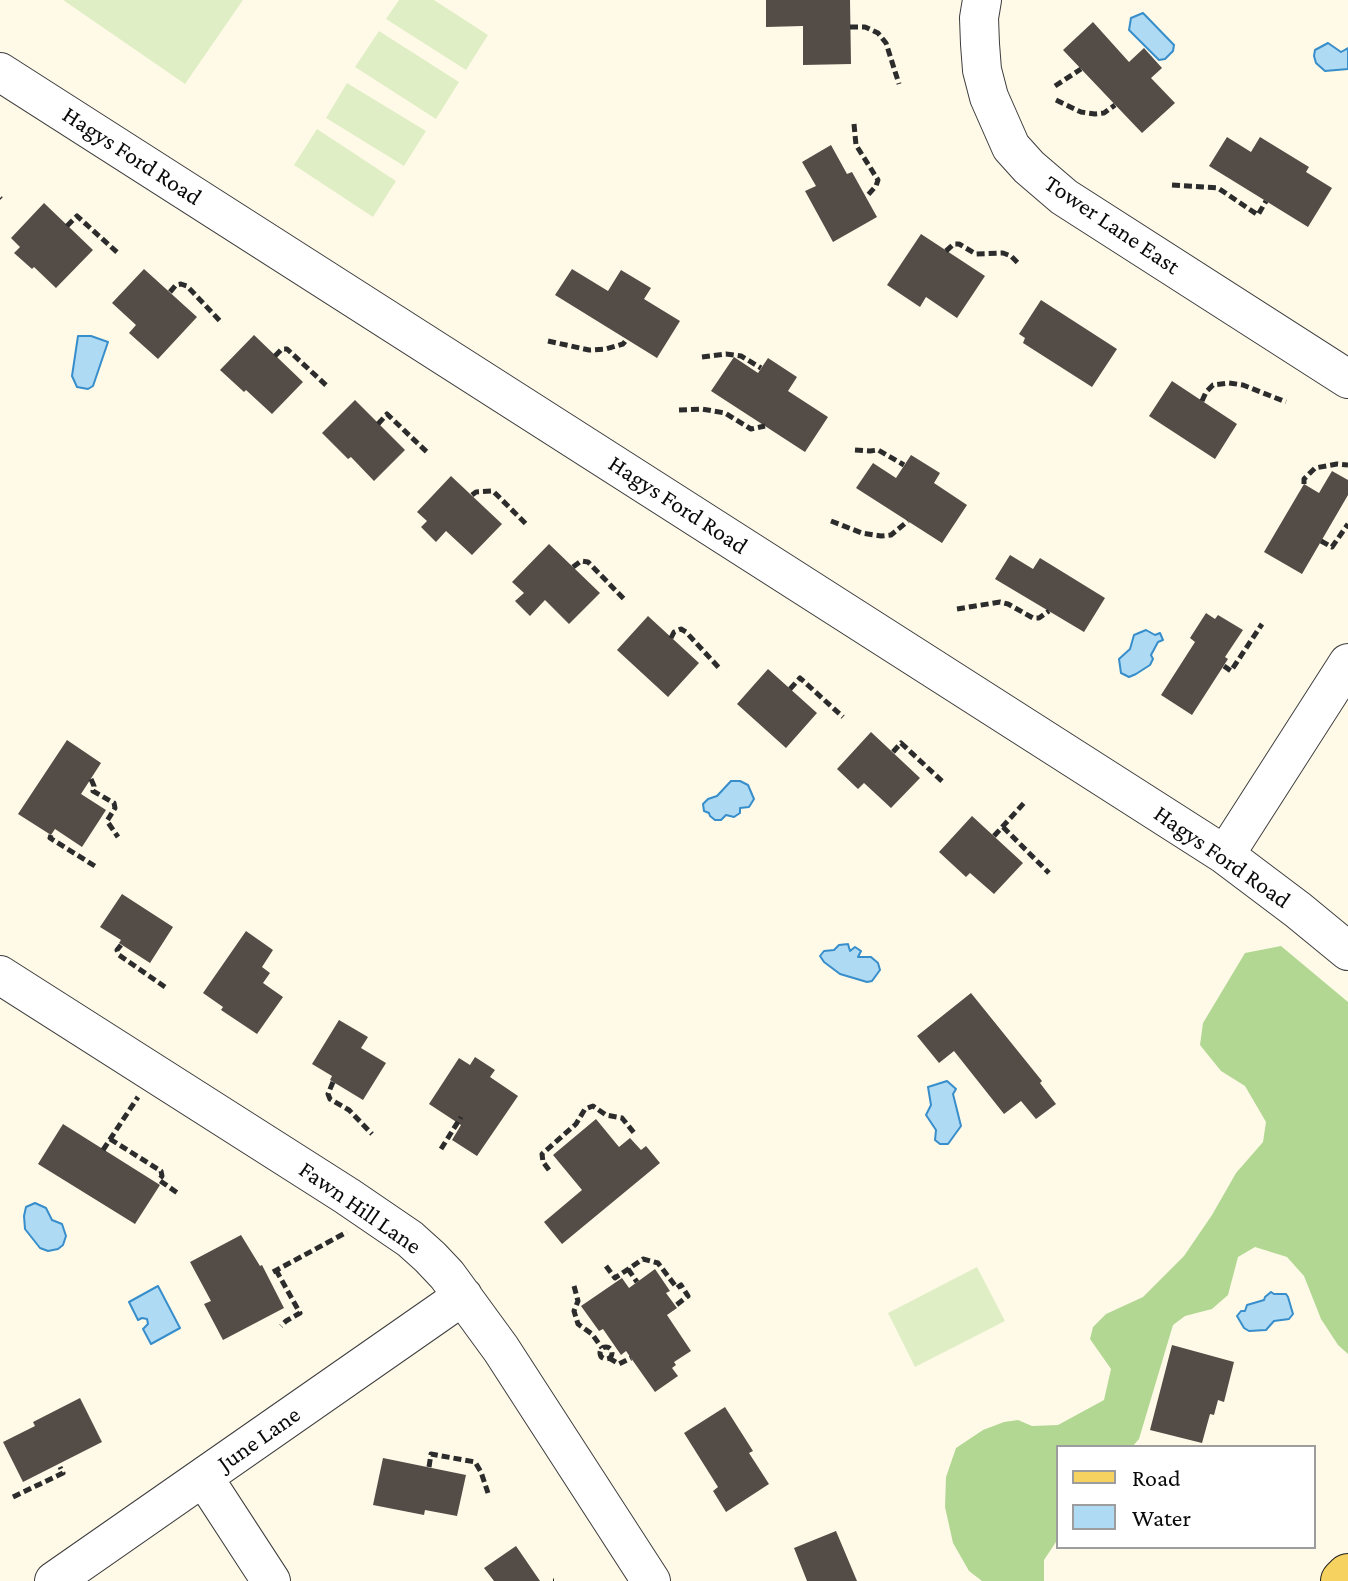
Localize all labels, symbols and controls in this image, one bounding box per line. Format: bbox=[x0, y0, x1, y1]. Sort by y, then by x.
street label: Hagys Ford Road bbox=[57, 100, 207, 212]
street label: Tower Lane East bbox=[1039, 169, 1185, 281]
street label: Hagys Ford Road bbox=[603, 449, 753, 561]
street label: Hagys Ford Road bbox=[1148, 799, 1296, 915]
street label: Fawn Hill Lane bbox=[293, 1155, 427, 1261]
street label: June Lane bbox=[212, 1400, 306, 1478]
legend bbox=[1056, 1445, 1316, 1549]
text: Road bbox=[1132, 1464, 1181, 1491]
text: Water bbox=[1132, 1504, 1191, 1531]

